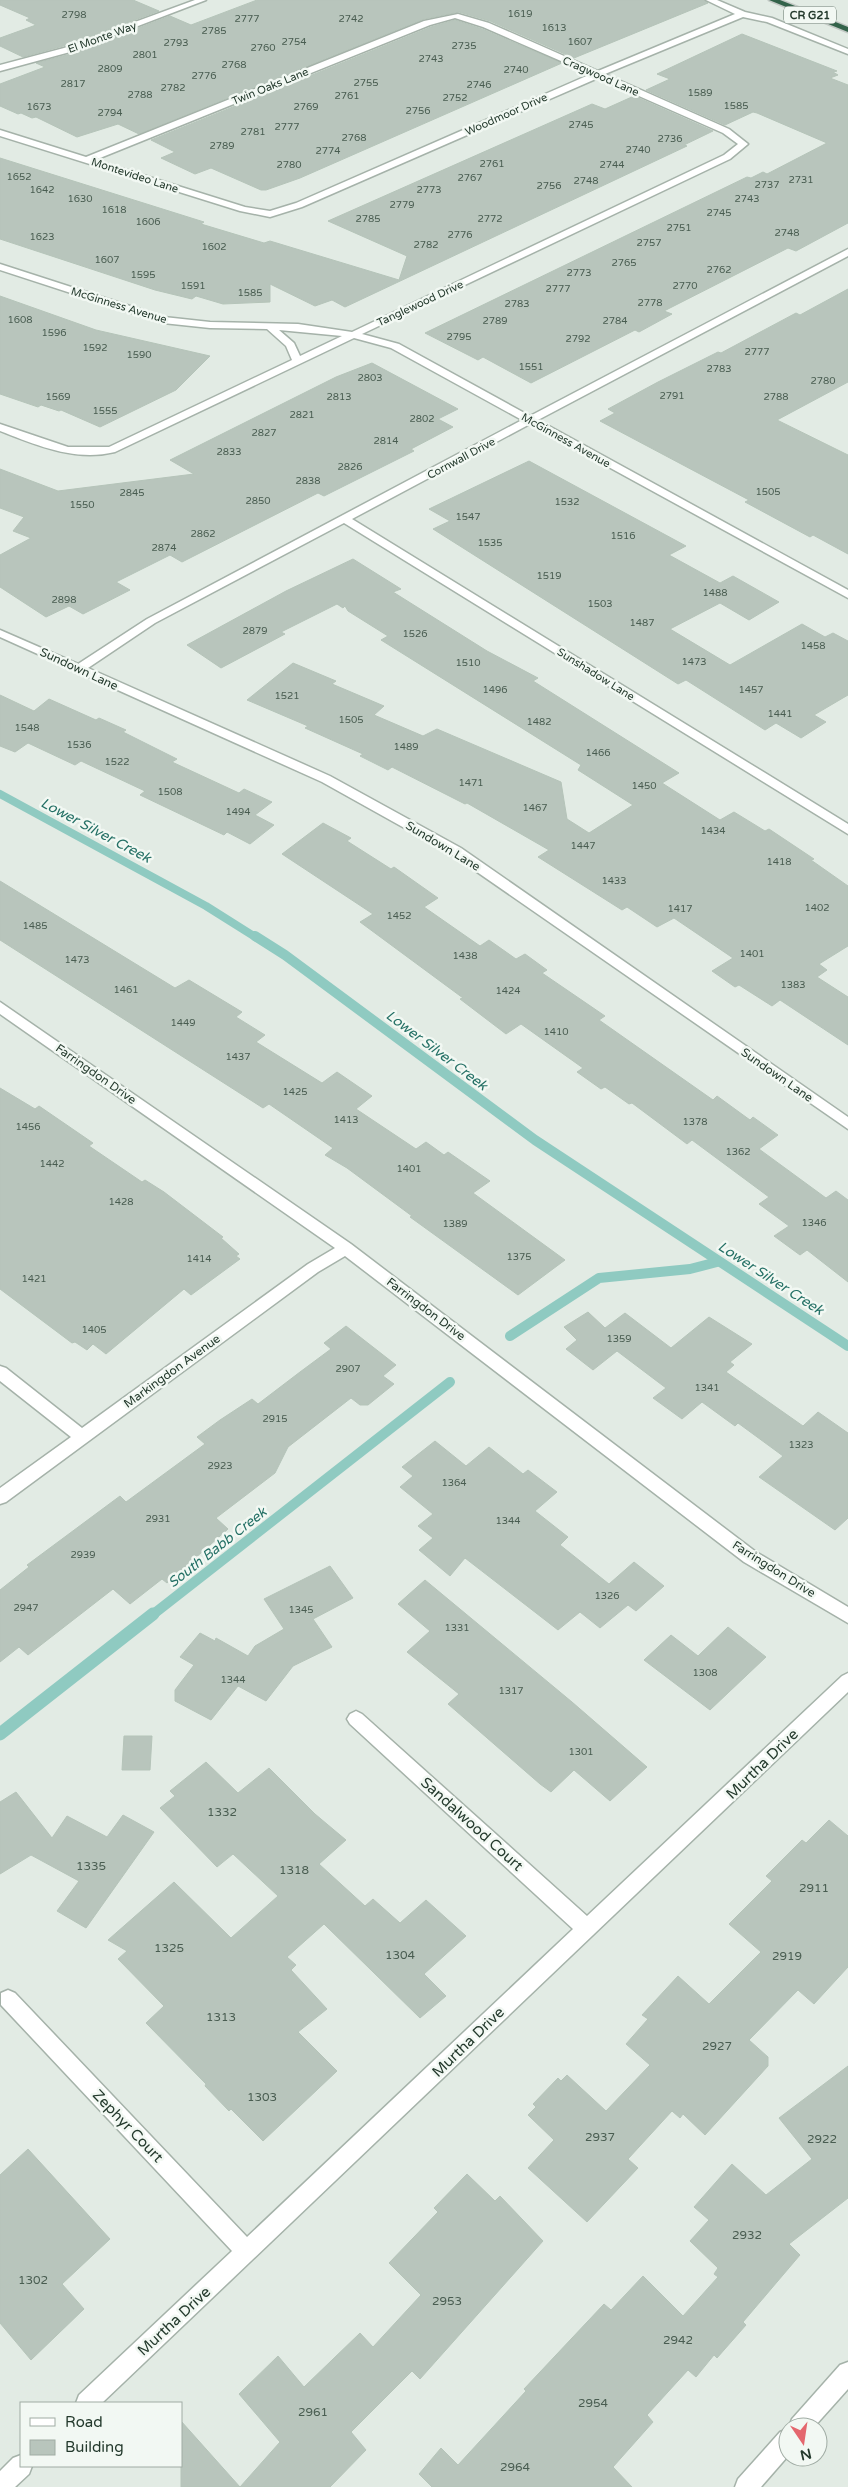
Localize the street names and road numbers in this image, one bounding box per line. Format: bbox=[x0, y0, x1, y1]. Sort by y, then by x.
road number: CR G21 bbox=[784, 6, 836, 24]
street label: El Monte Way bbox=[66, 19, 138, 56]
street label: Cragwood Lane bbox=[561, 54, 641, 99]
street label: Twin Oaks Lane bbox=[230, 65, 310, 108]
street label: Woodmoor Drive bbox=[463, 91, 549, 138]
street label: Montevideo Lane bbox=[90, 155, 180, 196]
street label: Tanglewood Drive bbox=[375, 278, 465, 329]
street label: McGinness Avenue bbox=[69, 285, 168, 326]
street label: McGinness Avenue bbox=[519, 411, 613, 470]
street label: Cornwall Drive bbox=[425, 435, 498, 482]
street label: Sundown Lane bbox=[38, 645, 120, 693]
street label: Sunshadow Lane bbox=[555, 645, 637, 703]
street label: Sundown Lane bbox=[403, 818, 483, 874]
street label: Farringdon Drive bbox=[53, 1041, 139, 1107]
street label: Sundown Lane bbox=[738, 1045, 816, 1105]
street label: Farringdon Drive bbox=[384, 1275, 468, 1343]
street label: Markingdon Avenue bbox=[121, 1331, 223, 1411]
street label: Farringdon Drive bbox=[730, 1538, 818, 1600]
street label: Murtha Drive bbox=[722, 1725, 802, 1803]
street label: Sandalwood Court bbox=[417, 1773, 527, 1875]
street label: Murtha Drive bbox=[428, 2003, 508, 2081]
street label: Zephyr Court bbox=[89, 2086, 167, 2166]
street label: Murtha Drive bbox=[134, 2283, 214, 2359]

